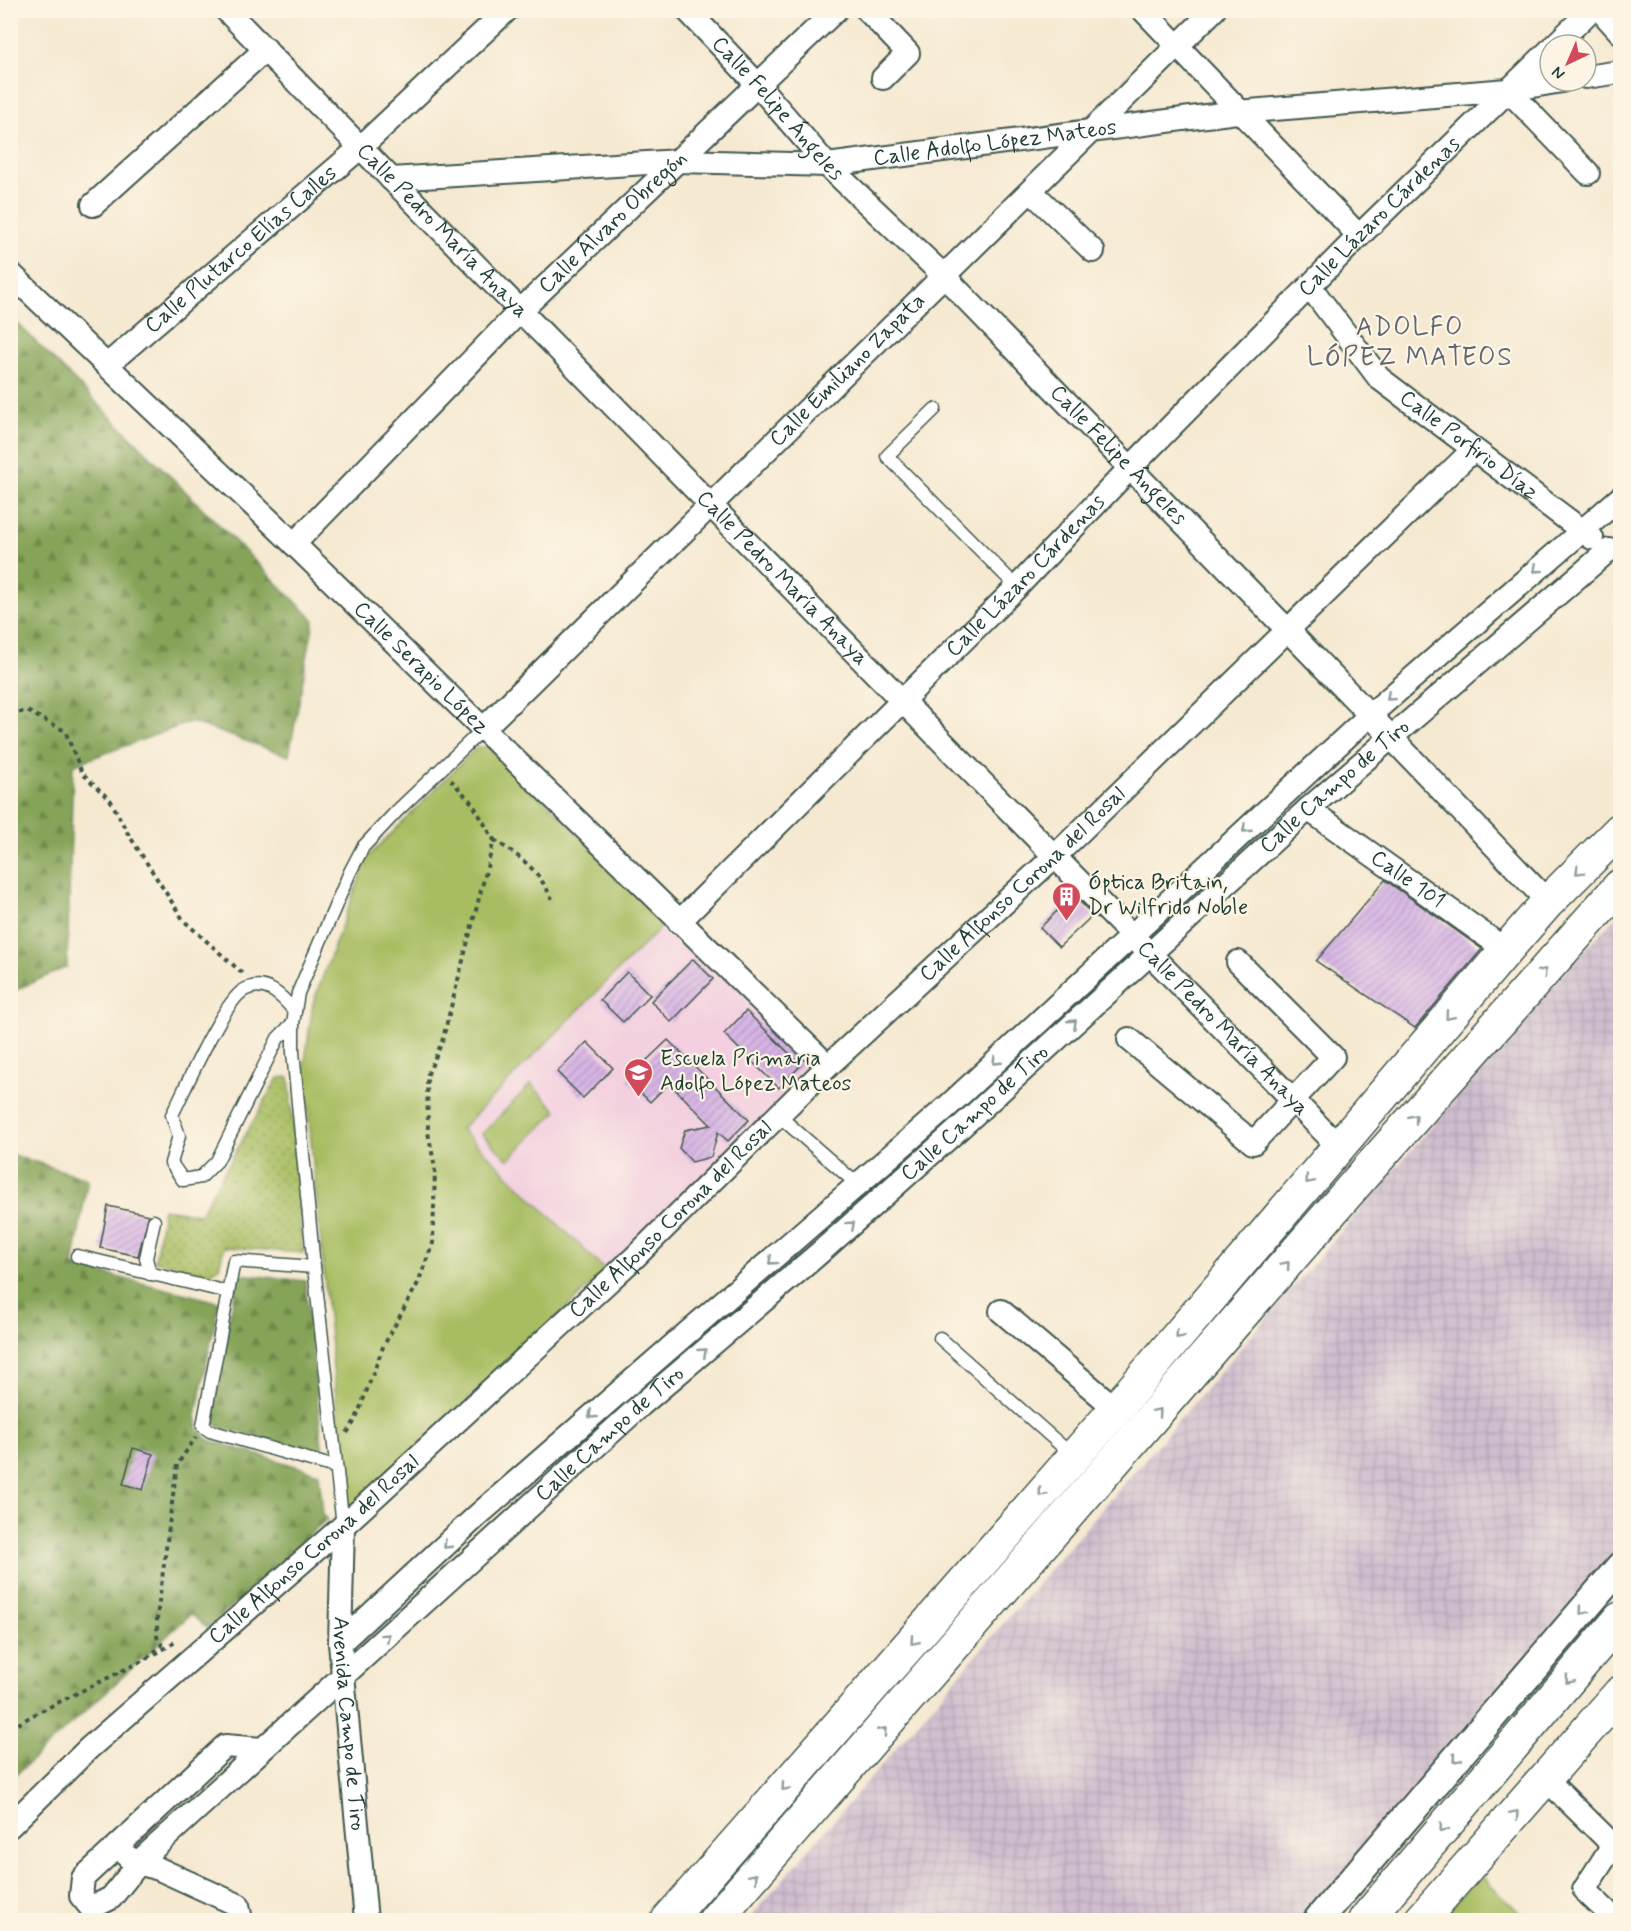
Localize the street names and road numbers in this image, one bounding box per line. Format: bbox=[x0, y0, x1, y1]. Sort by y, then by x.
street label: Calle Felipe Ángeles bbox=[705, 30, 850, 188]
street label: Calle Adolfo López Mateos bbox=[872, 114, 1119, 173]
street label: Calle Lázaro Cárdenas bbox=[1293, 131, 1467, 303]
street label: Calle Pedro María Anaya bbox=[350, 137, 534, 324]
street label: Calle Álvaro Obregón bbox=[533, 145, 693, 300]
street label: Calle Plutarco Elías Calles bbox=[139, 159, 343, 340]
street label: Calle Emiliano Zapata bbox=[764, 287, 932, 453]
street label: Calle Felipe Ángeles bbox=[1043, 379, 1193, 532]
street label: Calle Porfirio Díaz bbox=[1394, 384, 1544, 507]
street label: Calle Pedro María Anaya bbox=[690, 485, 874, 672]
street label: Calle Lázaro Cárdenas bbox=[940, 488, 1112, 663]
street label: Calle Serapio López bbox=[347, 595, 495, 741]
street label: Calle Campo de Tiro bbox=[1254, 713, 1416, 860]
street label: Calle Alfonso Corona del Rosal bbox=[914, 781, 1132, 988]
street label: Calle 101 bbox=[1365, 844, 1450, 916]
street label: Calle Pedro María Anaya bbox=[1131, 935, 1315, 1122]
street label: Calle Campo de Tiro bbox=[895, 1039, 1055, 1188]
street label: Calle Alfonso Corona del Rosal bbox=[563, 1115, 779, 1325]
street label: Calle Campo de Tiro bbox=[530, 1360, 690, 1508]
street label: Calle Alfonso Corona del Rosal bbox=[203, 1449, 425, 1651]
street label: Avenida Campo de Tiro bbox=[326, 1616, 372, 1832]

